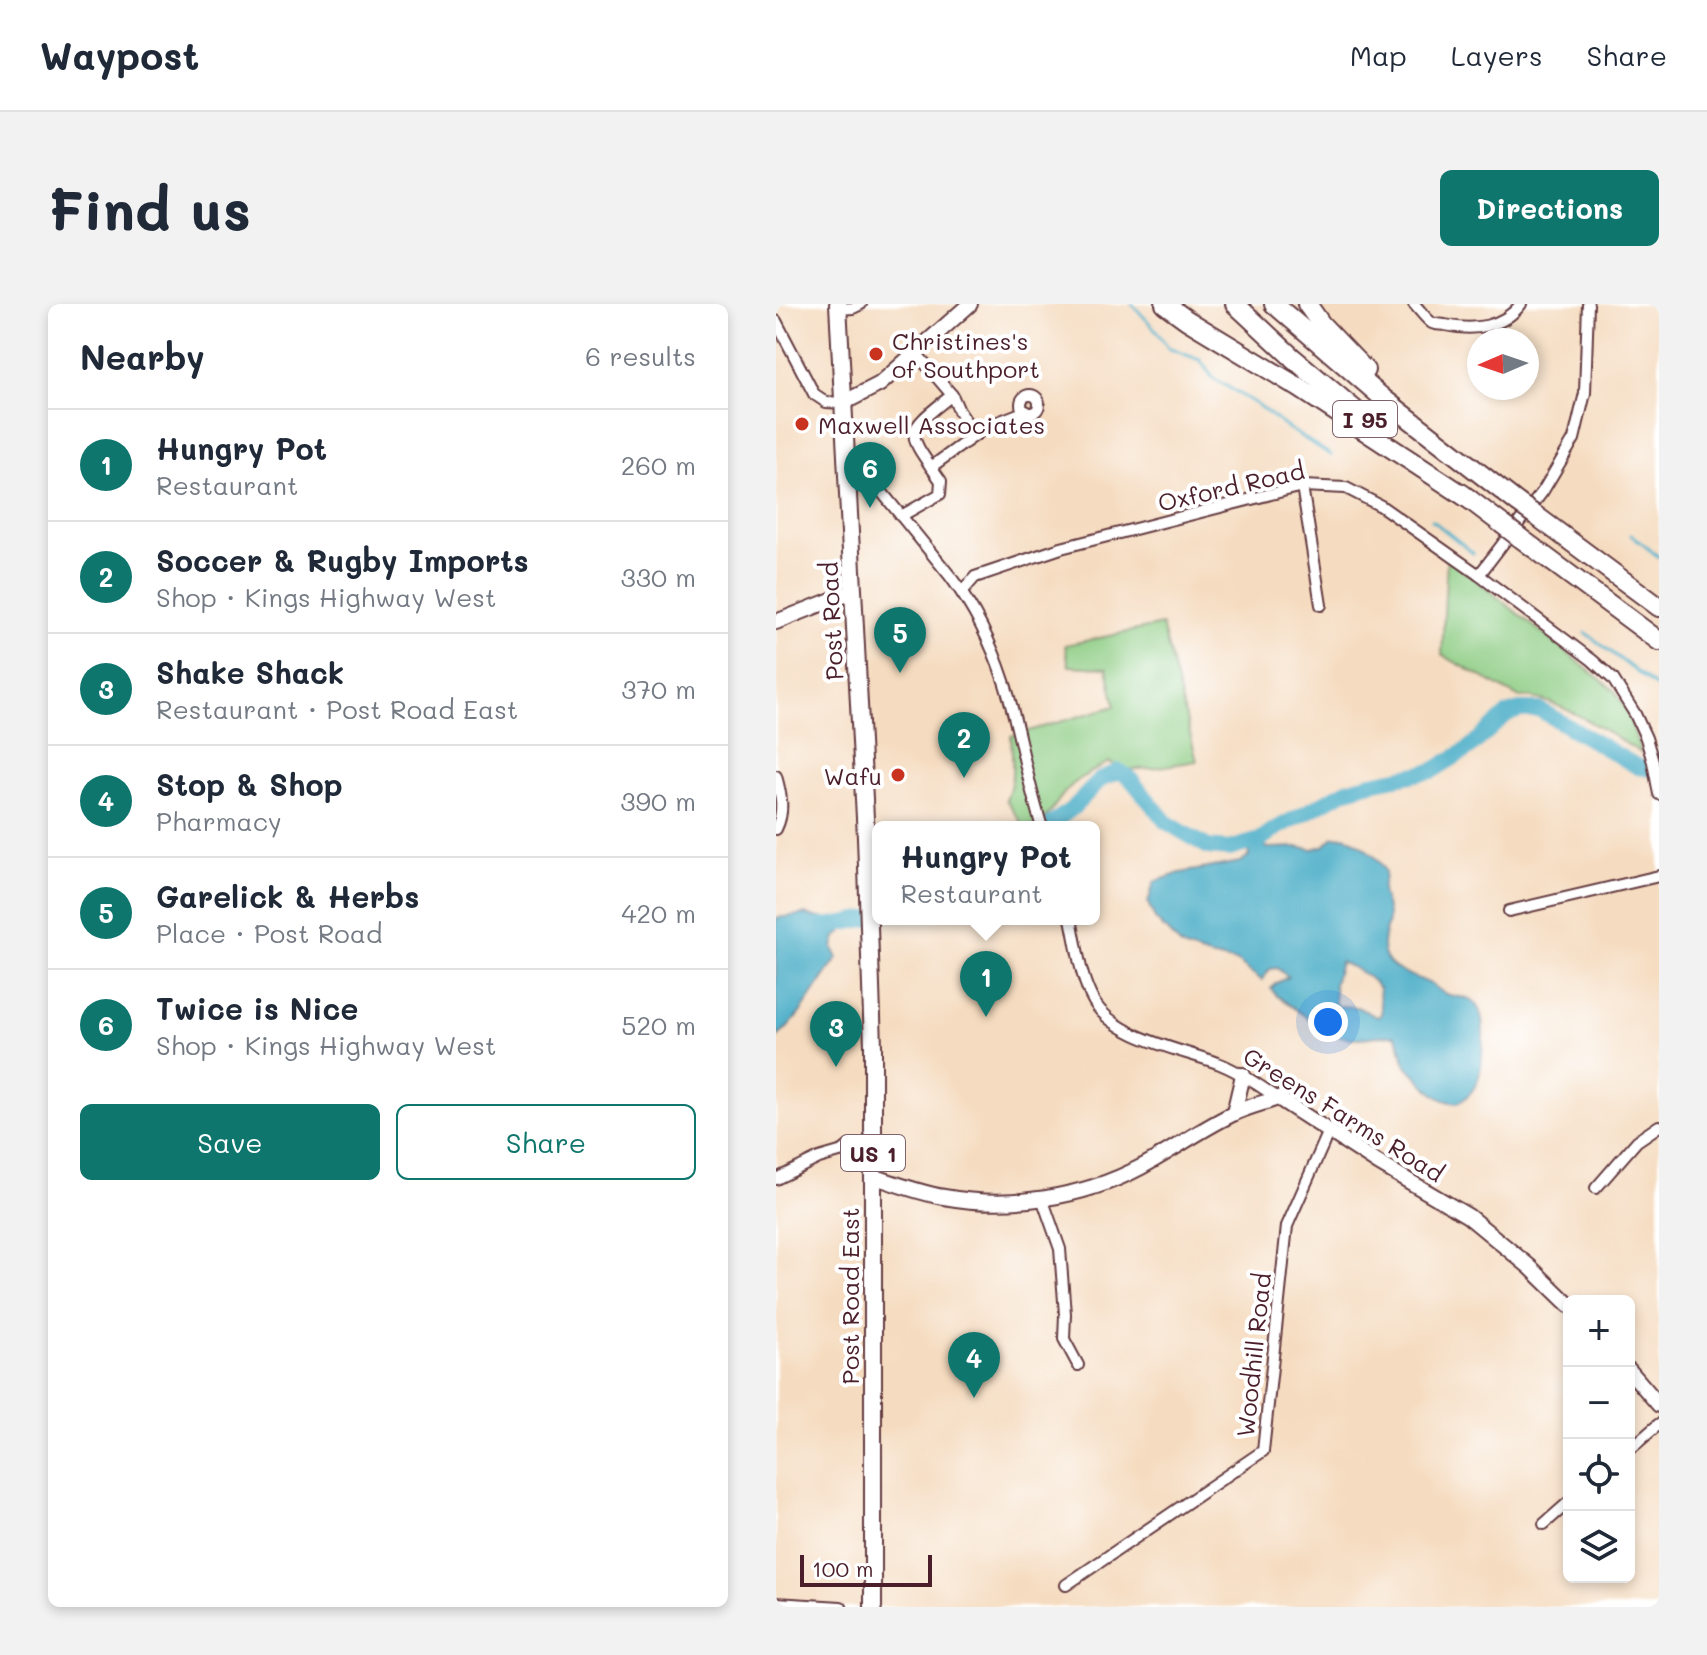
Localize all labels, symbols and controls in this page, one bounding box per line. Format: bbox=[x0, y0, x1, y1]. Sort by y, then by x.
text: Waypost bbox=[40, 30, 199, 80]
text: Map bbox=[1350, 37, 1407, 73]
text: Layers bbox=[1451, 37, 1543, 73]
text: Share bbox=[1587, 37, 1667, 73]
button: Directions bbox=[1440, 170, 1659, 246]
text: Find us bbox=[48, 172, 251, 245]
place label: Christines's of Southport bbox=[892, 325, 1040, 384]
north arrow bbox=[1467, 328, 1539, 400]
text: Nearby bbox=[80, 334, 205, 379]
text: 6 results bbox=[585, 339, 696, 373]
marker: Christines's of Southport bbox=[867, 345, 885, 363]
road number: I 95 bbox=[1333, 401, 1397, 437]
place label: Maxwell Associates bbox=[818, 409, 1045, 440]
marker: Maxwell Associates bbox=[793, 415, 811, 433]
text: Hungry Pot bbox=[156, 428, 327, 468]
pin: 6 bbox=[844, 442, 896, 508]
text: 1 bbox=[100, 448, 112, 482]
text: 260 m bbox=[621, 448, 696, 482]
street label: Oxford Road bbox=[1155, 454, 1307, 518]
text: Restaurant bbox=[156, 468, 298, 502]
text: Soccer & Rugby Imports bbox=[156, 540, 529, 580]
text: 2 bbox=[99, 560, 113, 594]
text: 330 m bbox=[620, 560, 696, 594]
street label: Post Road bbox=[812, 561, 850, 681]
text: Shop · Kings Highway West bbox=[156, 580, 496, 614]
pin: 5 bbox=[874, 607, 926, 673]
text: Shake Shack bbox=[156, 652, 344, 692]
text: 3 bbox=[98, 672, 114, 706]
text: 370 m bbox=[621, 672, 696, 706]
text: Restaurant · Post Road East bbox=[156, 692, 518, 726]
pin: 2 bbox=[938, 712, 990, 778]
place label: Wafu bbox=[824, 760, 882, 791]
text: Stop & Shop bbox=[156, 764, 343, 804]
marker: Wafu bbox=[889, 766, 907, 784]
text: 4 bbox=[98, 784, 114, 818]
text: 390 m bbox=[620, 784, 696, 818]
text: Pharmacy bbox=[156, 804, 282, 838]
popup bbox=[872, 821, 1100, 925]
text: Hungry Pot bbox=[900, 836, 1072, 876]
text: Garelick & Herbs bbox=[156, 876, 419, 916]
text: Restaurant bbox=[900, 876, 1043, 910]
text: 5 bbox=[98, 896, 114, 930]
text: 420 m bbox=[621, 896, 696, 930]
text: Place · Post Road bbox=[156, 916, 382, 950]
pin: 1 bbox=[960, 951, 1012, 1017]
text: Twice is Nice bbox=[156, 988, 358, 1028]
pin: 3 bbox=[810, 1001, 862, 1067]
your location bbox=[1308, 1002, 1348, 1042]
text: 6 bbox=[98, 1008, 114, 1042]
text: 520 m bbox=[621, 1008, 696, 1042]
text: Shop · Kings Highway West bbox=[156, 1028, 496, 1062]
street label: Greens Farms Road bbox=[1238, 1040, 1450, 1188]
button: Save bbox=[80, 1104, 380, 1180]
button: Share bbox=[396, 1104, 696, 1180]
road number: US 1 bbox=[841, 1135, 905, 1171]
street label: Post Road East bbox=[834, 1207, 865, 1385]
street label: Woodhill Road bbox=[1229, 1271, 1277, 1439]
map controls bbox=[1563, 1295, 1635, 1583]
button: + bbox=[1563, 1295, 1635, 1367]
pin: 4 bbox=[948, 1332, 1000, 1398]
button: − bbox=[1563, 1367, 1635, 1439]
button: locate bbox=[1563, 1439, 1635, 1511]
button: layers bbox=[1563, 1511, 1635, 1583]
scale bar bbox=[800, 1551, 932, 1587]
text: 100 m bbox=[812, 1554, 874, 1583]

